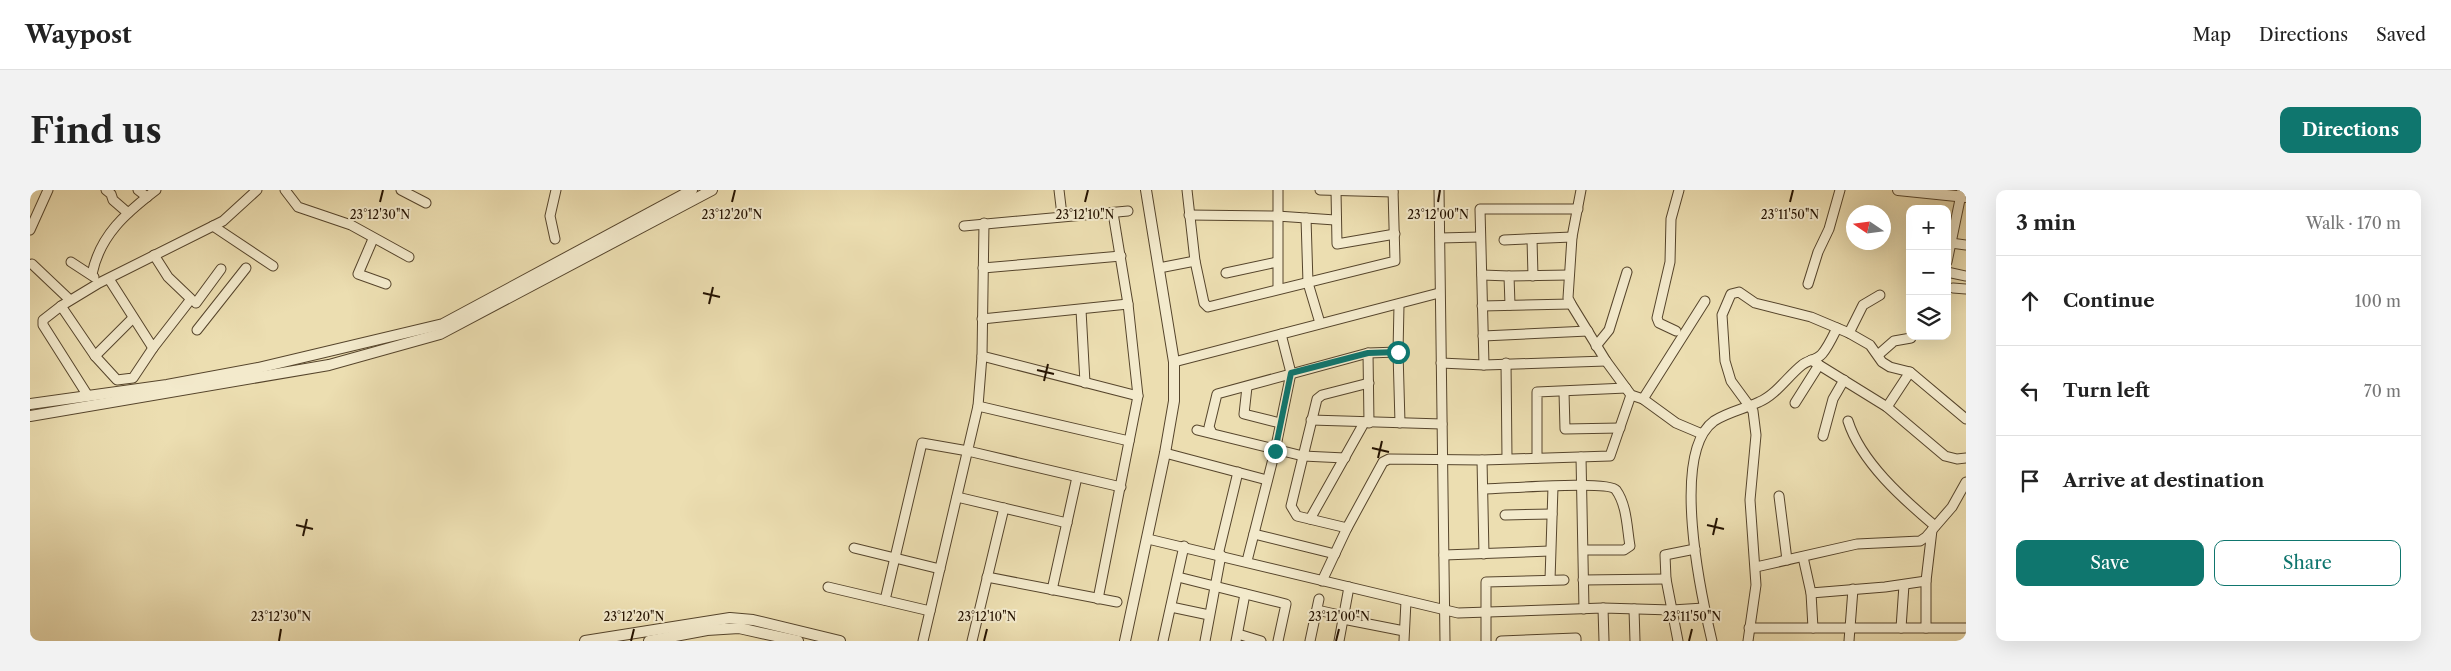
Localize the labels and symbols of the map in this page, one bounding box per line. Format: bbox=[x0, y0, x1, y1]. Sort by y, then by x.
north arrow bbox=[1846, 205, 1891, 250]
text: 23°12'30"N bbox=[350, 207, 410, 222]
text: 23°12'20"N bbox=[702, 207, 763, 222]
text: 23°12'10"N bbox=[1055, 207, 1115, 222]
text: 23°12'00"N bbox=[1407, 207, 1469, 222]
text: 23°11'50"N bbox=[1761, 207, 1819, 222]
route start bbox=[1387, 341, 1410, 364]
route end bbox=[1264, 440, 1287, 463]
text: 23°12'30"N bbox=[251, 609, 311, 624]
text: 23°12'20"N bbox=[604, 609, 665, 624]
text: 23°12'10"N bbox=[957, 609, 1017, 624]
text: 23°12'00"N bbox=[1308, 609, 1370, 624]
text: 23°11'50"N bbox=[1663, 609, 1721, 624]

